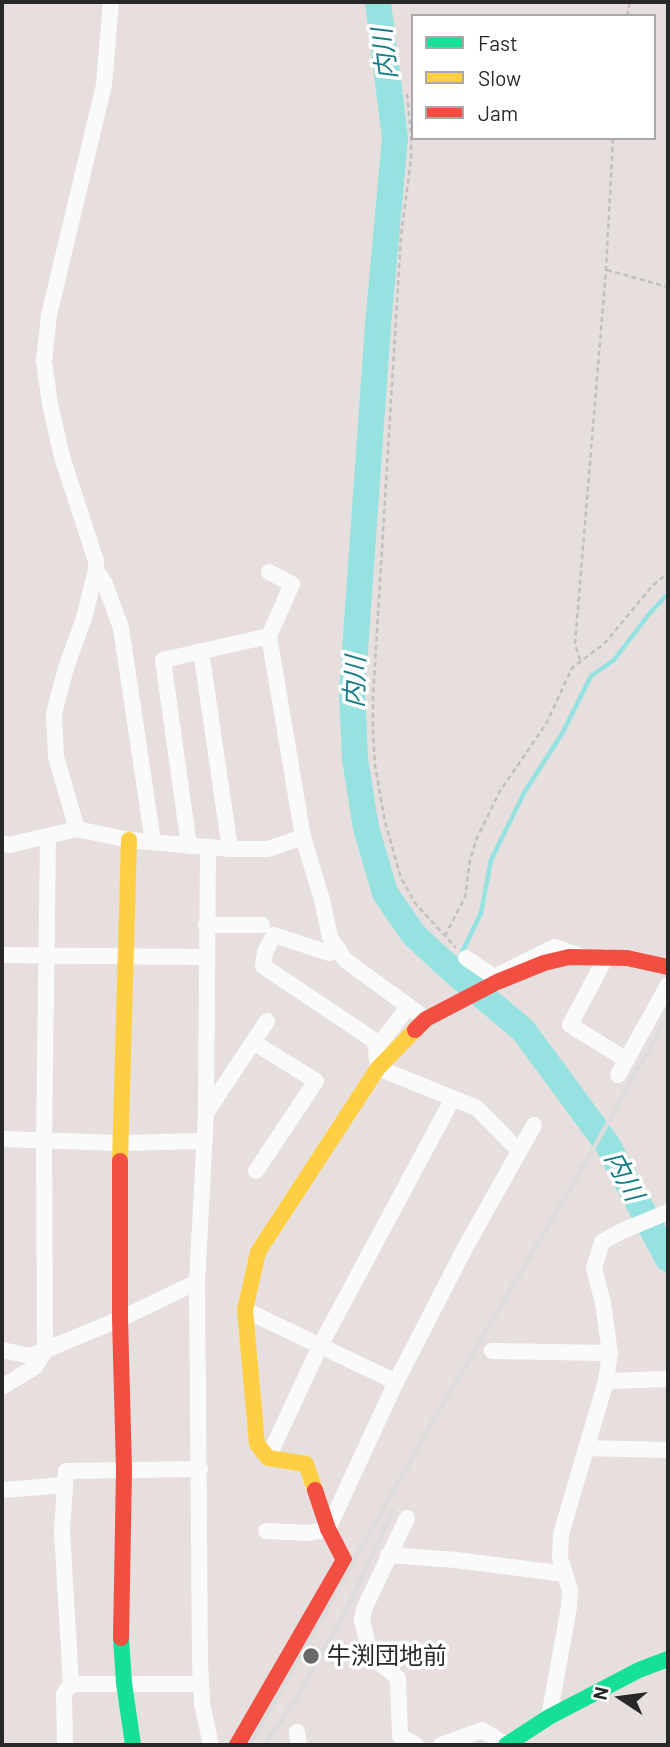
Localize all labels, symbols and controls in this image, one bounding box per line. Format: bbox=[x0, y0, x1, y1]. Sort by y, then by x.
legend bbox=[411, 14, 656, 140]
water label: 内川 bbox=[366, 26, 404, 82]
text: Fast bbox=[478, 30, 518, 55]
text: Slow bbox=[478, 65, 521, 90]
text: Jam bbox=[478, 100, 518, 125]
water label: 内川 bbox=[339, 655, 371, 709]
water label: 内川 bbox=[598, 1146, 650, 1206]
place label: 牛渕団地前 bbox=[327, 1642, 447, 1670]
marker: 牛渕団地前 bbox=[301, 1646, 321, 1666]
north arrow bbox=[586, 1663, 656, 1733]
text: N bbox=[587, 1684, 613, 1702]

